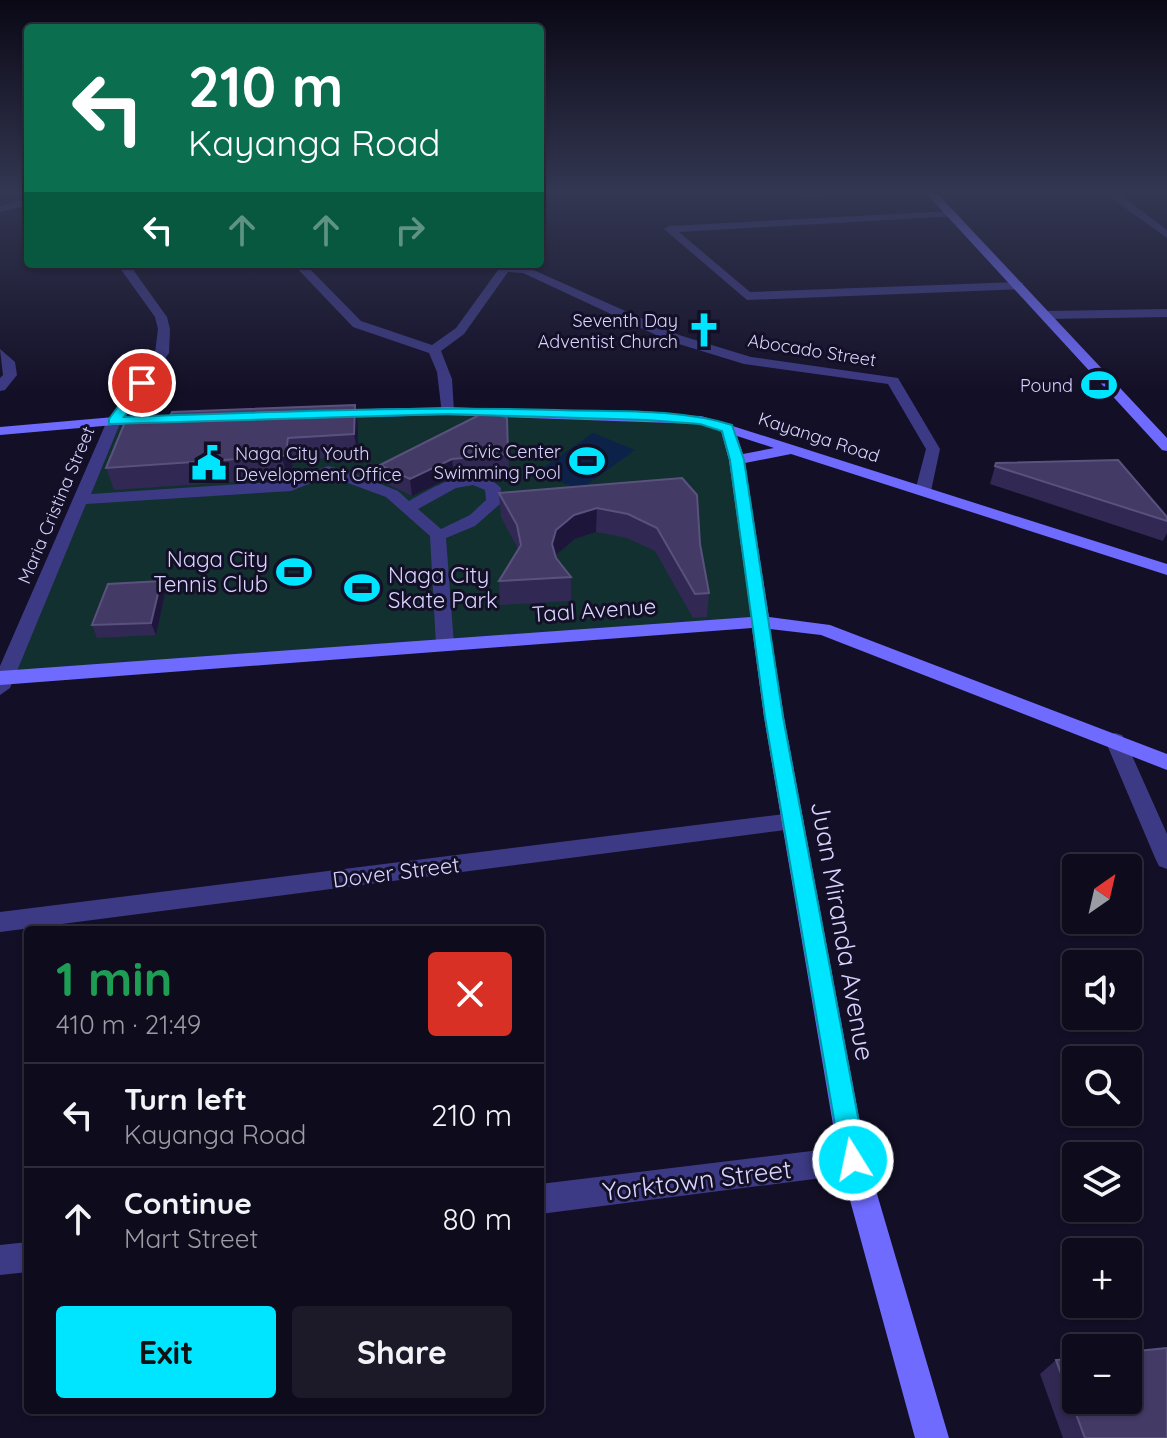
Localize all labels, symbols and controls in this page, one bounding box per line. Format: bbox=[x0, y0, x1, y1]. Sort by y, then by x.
text: 210 m bbox=[188, 51, 343, 121]
icon: left bbox=[56, 56, 160, 160]
text: Kayanga Road bbox=[188, 120, 440, 165]
icon: left bbox=[136, 208, 180, 252]
icon: ahead bbox=[220, 208, 264, 252]
icon: ahead bbox=[304, 208, 348, 252]
icon: right bbox=[388, 208, 432, 252]
place label: Seventh Day Adventist Church bbox=[538, 309, 678, 353]
church icon: Seventh Day Adventist Church bbox=[685, 311, 723, 349]
street label: Abocado Street bbox=[746, 329, 878, 371]
pin bbox=[108, 349, 176, 417]
icon: arrive bbox=[120, 361, 164, 405]
sports icon: Pound bbox=[1080, 366, 1118, 404]
place label: Pound bbox=[1020, 374, 1073, 397]
street label: Kayanga Road bbox=[755, 407, 883, 467]
street label: Maria Cristina Street bbox=[12, 423, 100, 587]
place label: Civic Center Swimming Pool bbox=[434, 440, 561, 484]
place label: Naga City Youth Development Office bbox=[235, 442, 402, 486]
sports icon: Civic Center Swimming Pool bbox=[568, 442, 606, 480]
public building icon: Naga City Youth Development Office bbox=[190, 444, 228, 482]
place label: Naga City Tennis Club bbox=[153, 545, 268, 598]
sports icon: Naga City Tennis Club bbox=[275, 553, 313, 591]
place label: Naga City Skate Park bbox=[388, 561, 498, 614]
sports icon: Naga City Skate Park bbox=[343, 569, 381, 607]
street label: Taal Avenue bbox=[531, 592, 657, 628]
street label: Juan Miranda Avenue bbox=[804, 799, 882, 1063]
street label: Dover Street bbox=[331, 850, 461, 894]
north arrow bbox=[1062, 854, 1142, 934]
map controls bbox=[1062, 854, 1142, 1414]
text: 1 min bbox=[56, 948, 172, 1008]
button: sound bbox=[1062, 950, 1142, 1030]
button: close bbox=[428, 952, 512, 1036]
text: 410 m · 21:49 bbox=[56, 1008, 201, 1041]
button: search bbox=[1062, 1046, 1142, 1126]
text: Turn left bbox=[124, 1080, 247, 1118]
icon: left bbox=[56, 1093, 100, 1137]
text: 210 m bbox=[431, 1096, 512, 1134]
text: Kayanga Road bbox=[124, 1118, 306, 1151]
position arrow bbox=[811, 1118, 895, 1202]
button: layers bbox=[1062, 1142, 1142, 1222]
street label: Yorktown Street bbox=[601, 1152, 793, 1208]
text: Continue bbox=[124, 1184, 252, 1222]
icon: ahead bbox=[56, 1197, 100, 1241]
text: 80 m bbox=[442, 1200, 512, 1238]
text: Mart Street bbox=[124, 1222, 258, 1255]
button: + bbox=[1062, 1238, 1142, 1318]
button: Exit bbox=[56, 1306, 276, 1398]
button: Share bbox=[292, 1306, 512, 1398]
button: − bbox=[1062, 1334, 1142, 1414]

